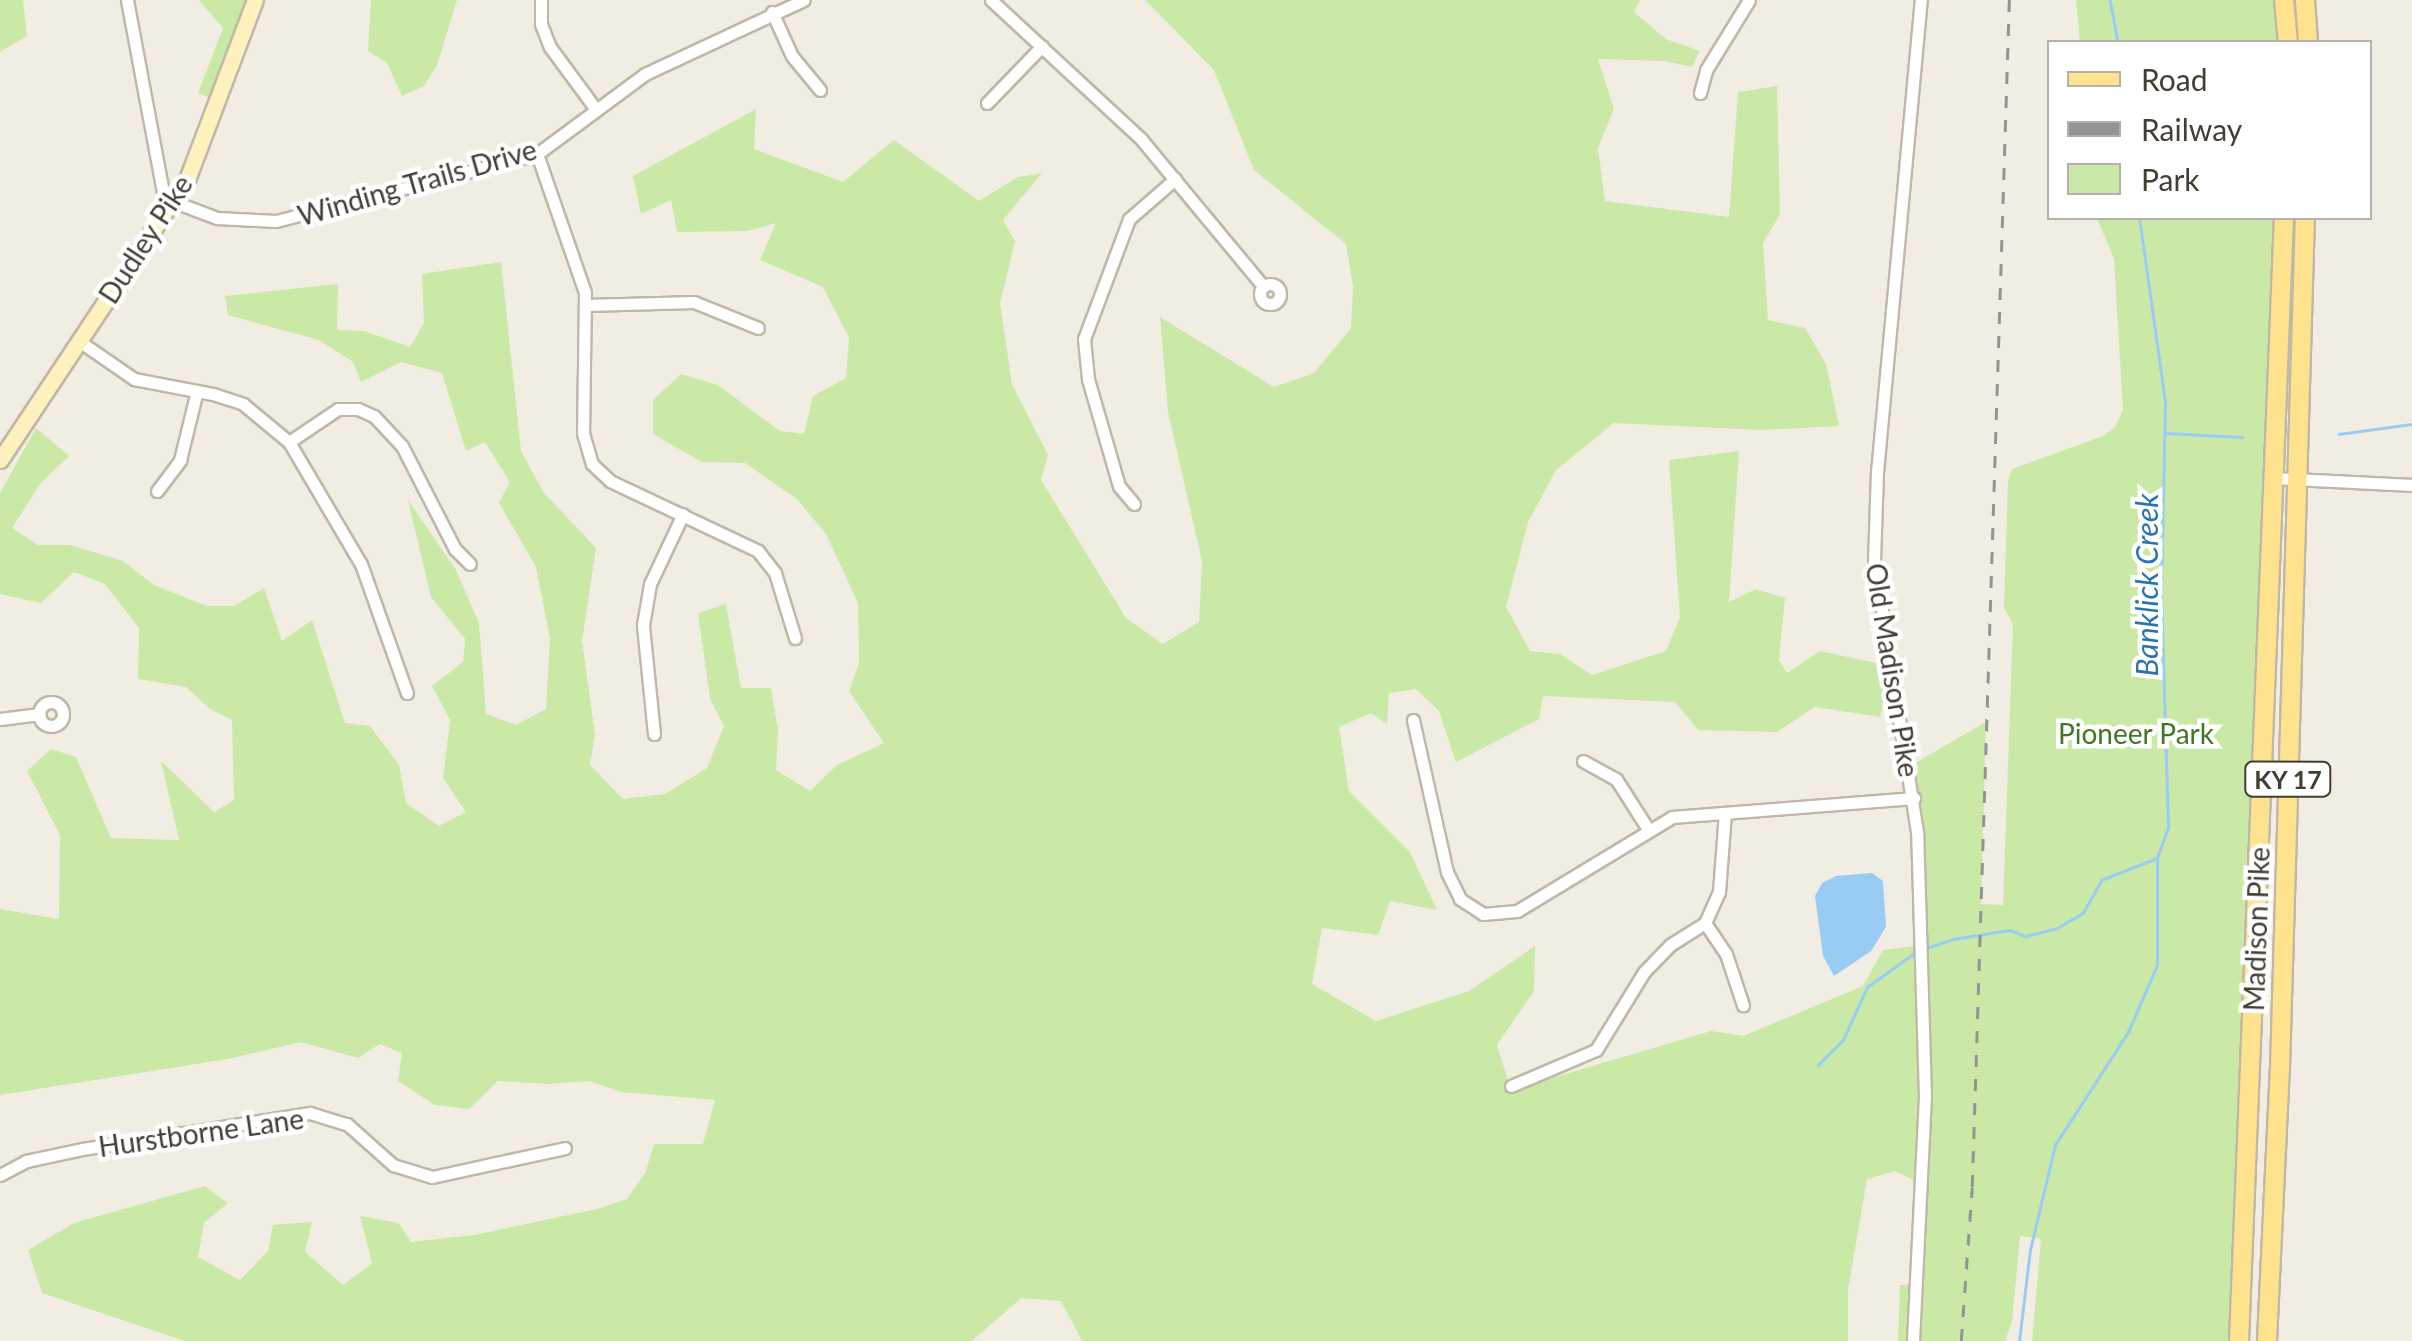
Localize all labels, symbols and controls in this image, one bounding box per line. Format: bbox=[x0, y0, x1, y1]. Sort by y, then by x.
legend bbox=[2047, 40, 2372, 220]
text: Road bbox=[2141, 61, 2208, 97]
text: Railway bbox=[2141, 111, 2242, 147]
street label: Winding Trails Drive bbox=[293, 132, 541, 232]
text: Park bbox=[2141, 161, 2200, 197]
street label: Dudley Pike bbox=[91, 168, 199, 310]
water label: Banklick Creek bbox=[2128, 494, 2164, 676]
street label: Old Madison Pike bbox=[1860, 561, 1926, 779]
park label: Pioneer Park bbox=[2058, 716, 2214, 750]
road number: KY 17 bbox=[2243, 759, 2333, 799]
street label: Madison Pike bbox=[2236, 846, 2276, 1012]
street label: Hurstborne Lane bbox=[96, 1101, 306, 1163]

